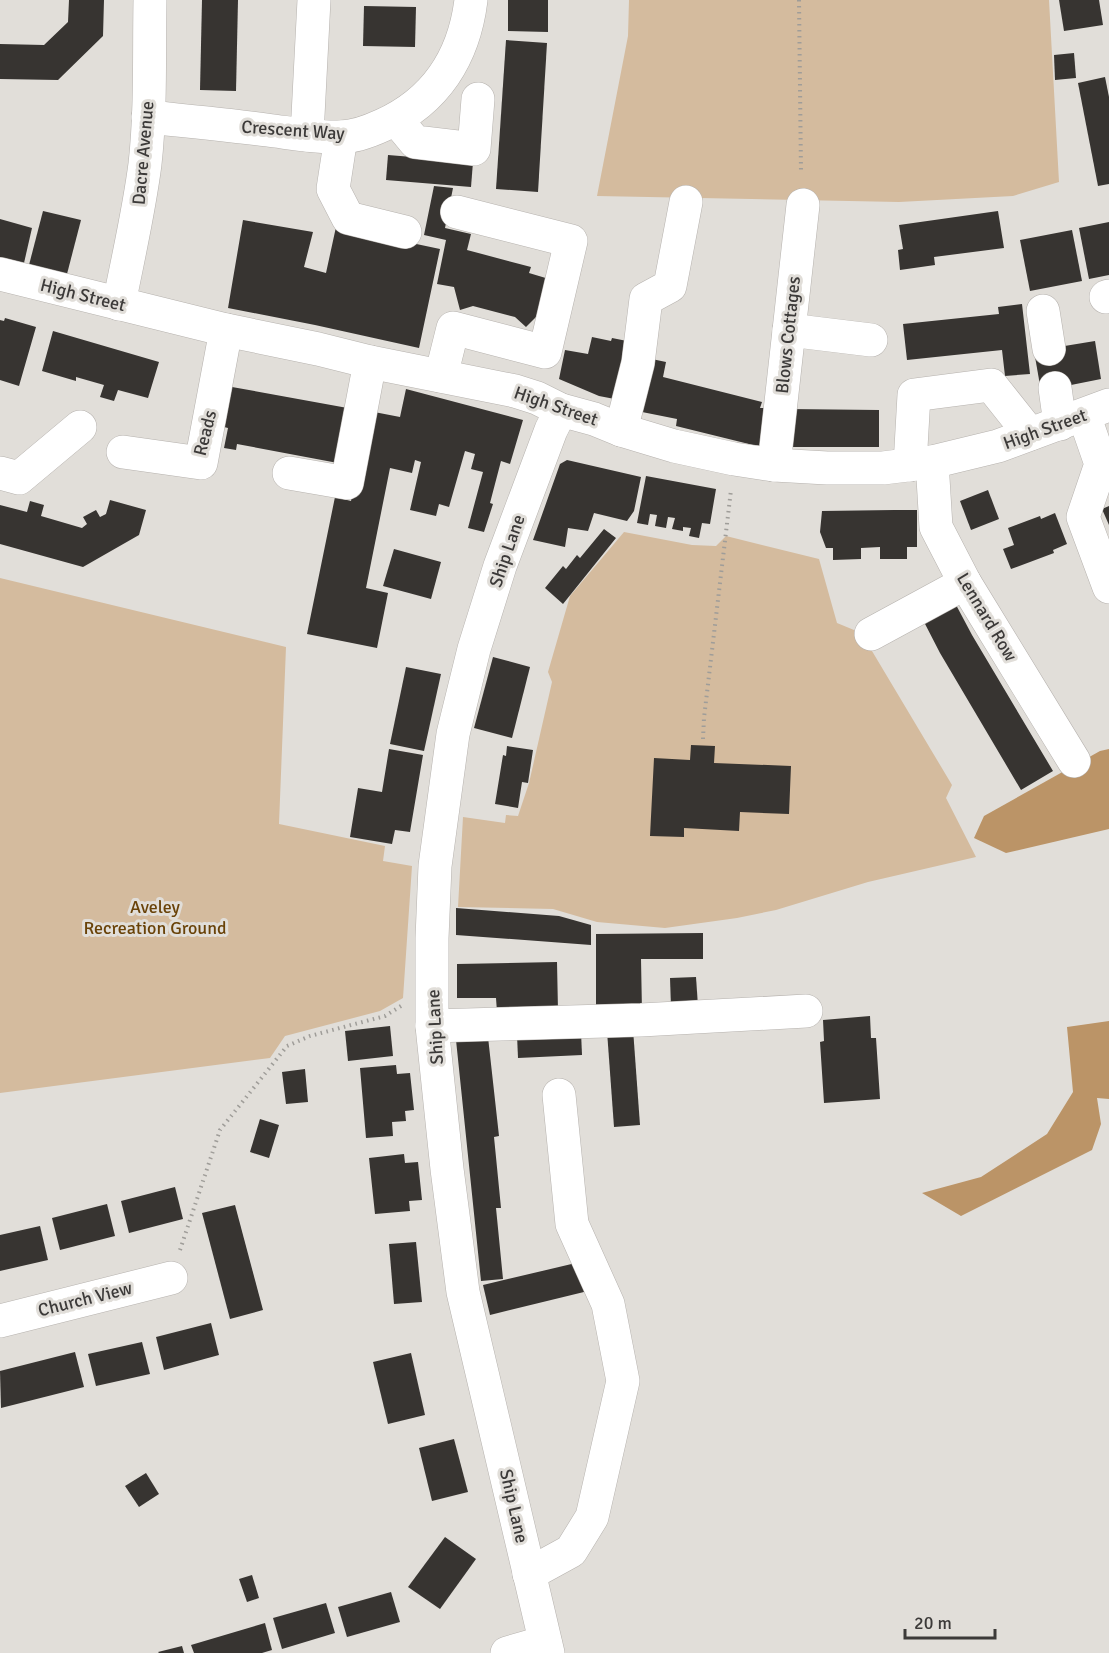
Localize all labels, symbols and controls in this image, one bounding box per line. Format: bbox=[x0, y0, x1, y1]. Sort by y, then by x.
street label: Dacre Avenue bbox=[127, 100, 159, 206]
street label: Crescent Way bbox=[241, 115, 346, 145]
street label: High Street bbox=[38, 274, 128, 316]
street label: Blows Cottages bbox=[771, 275, 805, 395]
street label: High Street bbox=[511, 381, 601, 431]
street label: High Street bbox=[1000, 404, 1090, 454]
street label: Reads bbox=[189, 408, 221, 458]
street label: Ship Lane bbox=[484, 512, 530, 590]
street label: Lennard Row bbox=[952, 569, 1022, 665]
park label: Aveley Recreation Ground bbox=[83, 896, 227, 939]
street label: Ship Lane bbox=[422, 989, 448, 1065]
street label: Church View bbox=[36, 1277, 134, 1321]
street label: Ship Lane bbox=[495, 1467, 533, 1545]
scale bar bbox=[905, 1602, 995, 1640]
text: 20 m bbox=[914, 1612, 952, 1634]

